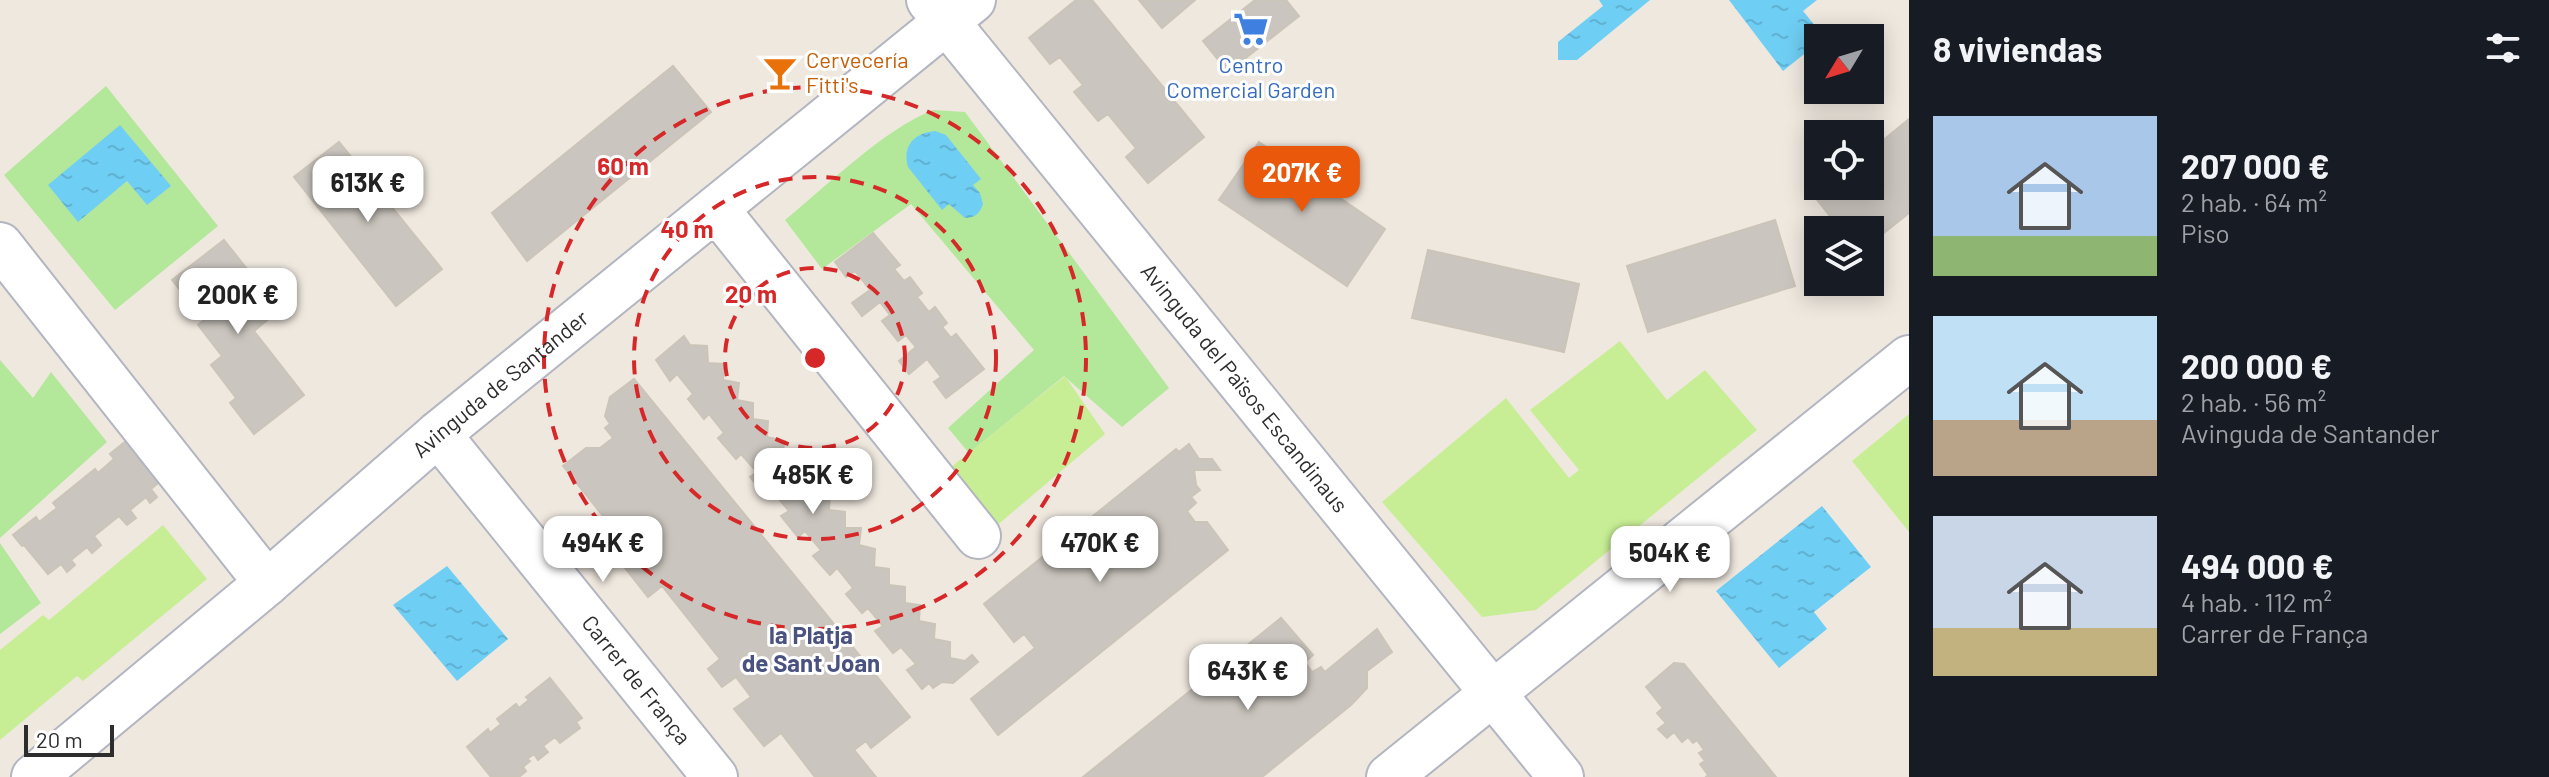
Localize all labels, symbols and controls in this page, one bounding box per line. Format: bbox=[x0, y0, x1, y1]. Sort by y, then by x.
supermarket icon: Centro Comercial Garden bbox=[1232, 10, 1270, 48]
north arrow bbox=[1804, 24, 1884, 104]
map controls bbox=[1804, 24, 1884, 296]
icon: filters bbox=[2481, 26, 2525, 70]
text: 8 viviendas bbox=[1933, 28, 2102, 69]
place label: Cervecería Fitti's bbox=[806, 46, 909, 97]
place label: Centro Comercial Garden bbox=[1167, 51, 1335, 102]
bar icon: Cervecería Fitti's bbox=[761, 54, 799, 92]
button: locate bbox=[1804, 120, 1884, 200]
text: 207 000 € bbox=[2181, 145, 2330, 186]
pin: 207K € bbox=[1237, 146, 1367, 214]
icon: home bbox=[1997, 148, 2093, 244]
text: 60 m bbox=[597, 151, 649, 180]
pin: 613K € bbox=[303, 156, 433, 224]
text: 207K € bbox=[1262, 156, 1342, 187]
text: 613K € bbox=[331, 166, 405, 197]
text: 2 hab. · 64 m² bbox=[2181, 186, 2327, 217]
text: 40 m bbox=[660, 214, 714, 243]
button: layers bbox=[1804, 216, 1884, 296]
text: Piso bbox=[2181, 217, 2230, 248]
street label: Avinguda del Països Escandinaus bbox=[1136, 258, 1354, 517]
pin: 200K € bbox=[173, 268, 303, 336]
text: 200K € bbox=[197, 278, 279, 309]
text: 20 m bbox=[725, 279, 777, 308]
street label: Avinguda de Santander bbox=[407, 304, 593, 462]
centre of rings bbox=[801, 344, 829, 372]
text: 200 000 € bbox=[2181, 345, 2332, 386]
icon: home bbox=[1997, 348, 2093, 444]
text: 2 hab. · 56 m² bbox=[2181, 386, 2326, 417]
text: Avinguda de Santander bbox=[2181, 417, 2439, 448]
pin: 485K € bbox=[748, 448, 878, 516]
text: 485K € bbox=[772, 458, 854, 489]
pin: 494K € bbox=[538, 516, 668, 584]
pin: 470K € bbox=[1035, 516, 1165, 584]
text: 494K € bbox=[561, 526, 645, 557]
text: 470K € bbox=[1060, 526, 1140, 557]
pin: 504K € bbox=[1605, 526, 1735, 594]
text: 504K € bbox=[1629, 536, 1711, 567]
text: 494 000 € bbox=[2181, 545, 2334, 586]
icon: home bbox=[1997, 548, 2093, 644]
text: 4 hab. · 112 m² bbox=[2181, 586, 2332, 617]
street label: Carrer de França bbox=[577, 609, 697, 749]
text: Carrer de França bbox=[2181, 617, 2368, 648]
district label: la Platja de Sant Joan bbox=[742, 620, 880, 677]
pin: 643K € bbox=[1183, 644, 1313, 712]
text: 643K € bbox=[1207, 654, 1289, 685]
scale bar bbox=[24, 721, 114, 757]
text: 20 m bbox=[36, 726, 83, 752]

